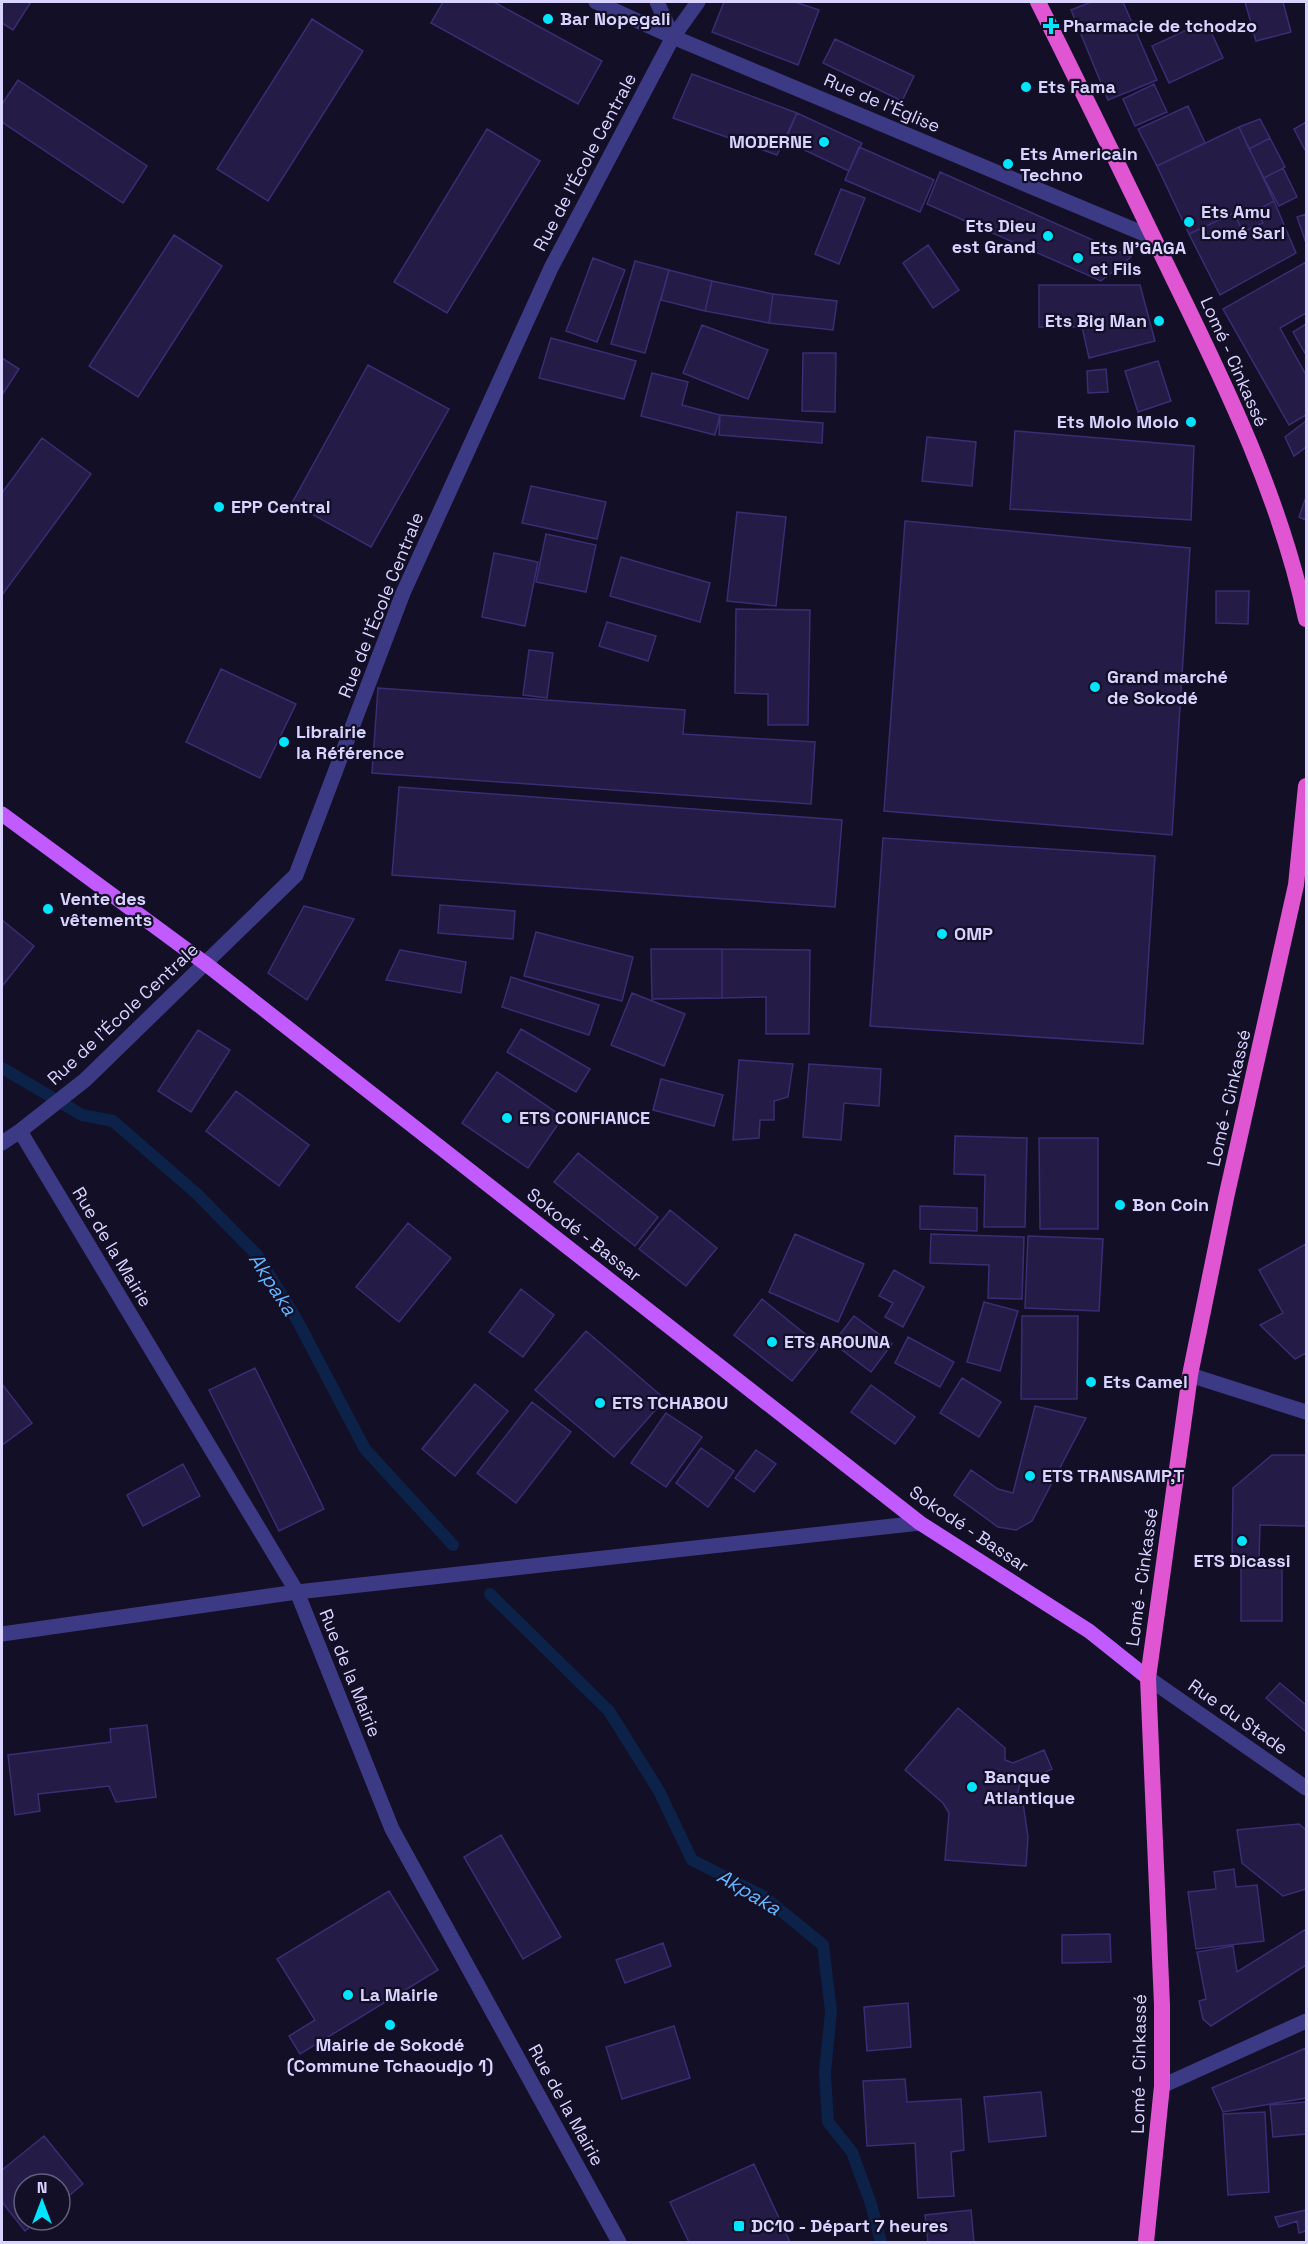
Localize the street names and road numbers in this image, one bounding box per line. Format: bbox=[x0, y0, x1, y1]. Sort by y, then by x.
street label: Rue de l'Église bbox=[821, 68, 944, 137]
street label: Rue de l'École Centrale bbox=[528, 69, 641, 255]
street label: Lomé - Cinkassé bbox=[1196, 293, 1273, 430]
street label: Rue de l'École Centrale bbox=[333, 509, 428, 701]
street label: Rue de l'École Centrale bbox=[42, 938, 203, 1090]
street label: Lomé - Cinkassé bbox=[1202, 1027, 1255, 1169]
street label: Rue de la Mairie bbox=[68, 1182, 157, 1311]
street label: Sokodé - Bassar bbox=[522, 1183, 646, 1287]
street label: Sokodé - Bassar bbox=[905, 1480, 1034, 1577]
street label: Lomé - Cinkassé bbox=[1120, 1506, 1163, 1648]
street label: Rue de la Mairie bbox=[314, 1605, 387, 1740]
street label: Rue du Stade bbox=[1184, 1674, 1293, 1759]
street label: Lomé - Cinkassé bbox=[1126, 1994, 1151, 2134]
street label: Rue de la Mairie bbox=[523, 2040, 609, 2170]

